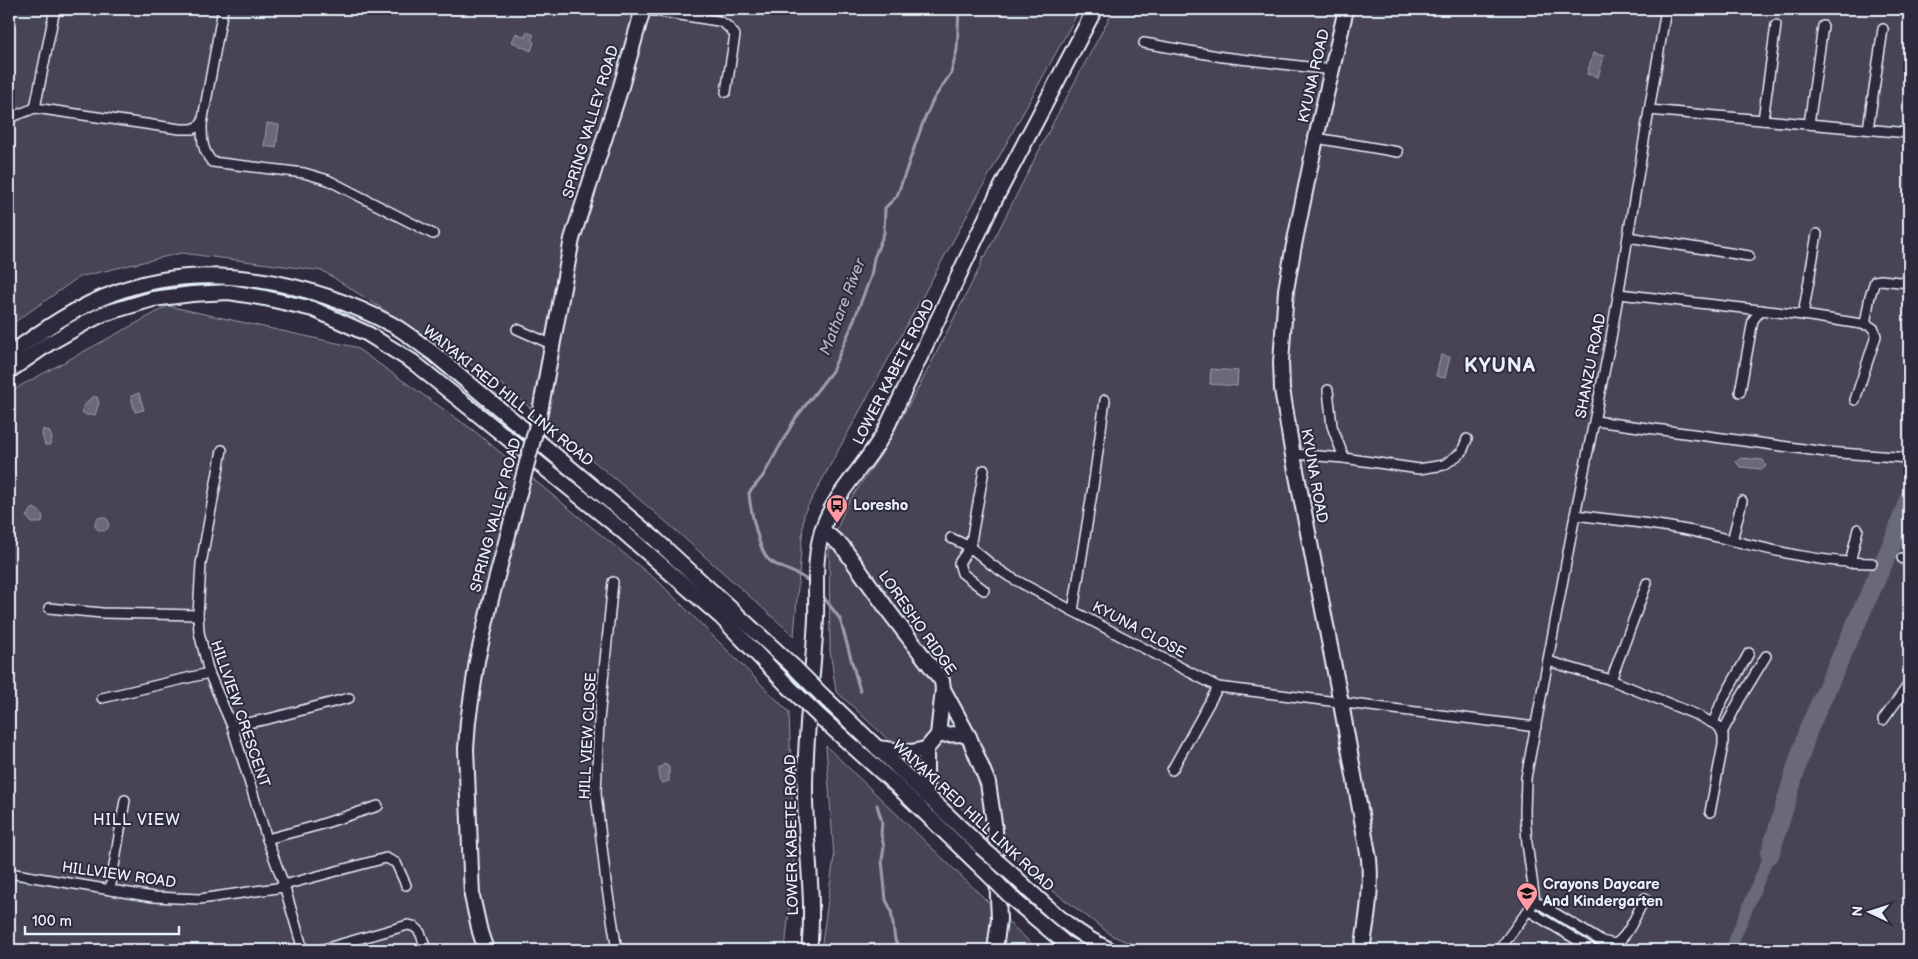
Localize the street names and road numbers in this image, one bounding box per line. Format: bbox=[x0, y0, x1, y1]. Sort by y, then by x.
street label: KYUNA ROAD bbox=[1294, 27, 1334, 125]
street label: SPRING VALLEY ROAD bbox=[559, 43, 623, 201]
street label: LOWER KABETE ROAD bbox=[849, 296, 939, 448]
street label: SHANZU ROAD bbox=[1572, 312, 1610, 420]
street label: WAIYAKI RED HILL LINK ROAD bbox=[419, 321, 597, 471]
street label: KYUNA ROAD bbox=[1296, 427, 1332, 525]
street label: SPRING VALLEY ROAD bbox=[466, 436, 526, 594]
street label: LORESHO RIDGE bbox=[874, 567, 960, 679]
street label: KYUNA CLOSE bbox=[1089, 597, 1189, 663]
street label: HILLVIEW CRESCENT bbox=[206, 638, 274, 790]
street label: HILL VIEW CLOSE bbox=[575, 672, 601, 800]
street label: WAIYAKI RED HILL LINK ROAD bbox=[888, 736, 1058, 896]
street label: LOWER KABETE ROAD bbox=[781, 754, 803, 916]
street label: HILLVIEW ROAD bbox=[61, 858, 177, 892]

